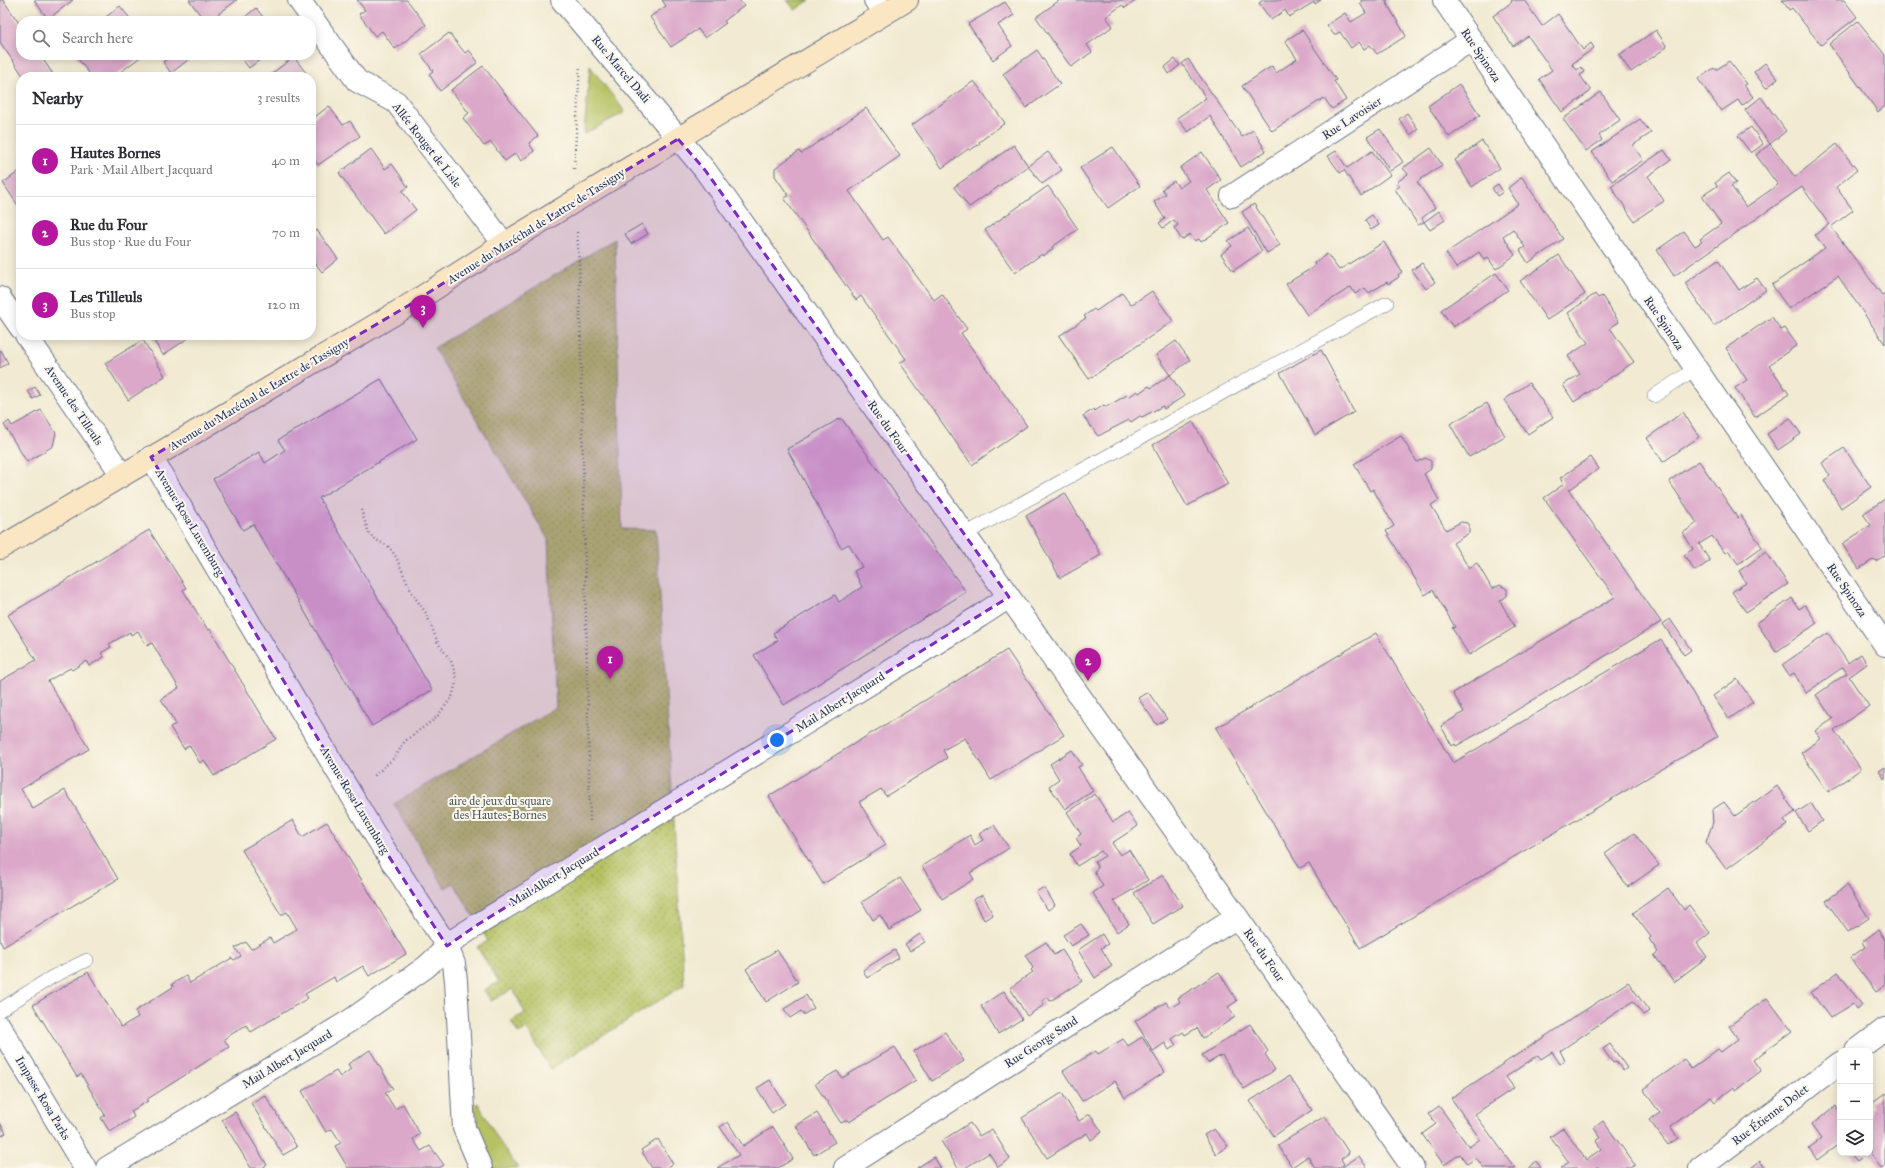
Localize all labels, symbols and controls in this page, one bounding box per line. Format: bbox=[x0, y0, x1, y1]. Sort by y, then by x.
search box bbox=[16, 16, 316, 60]
street label: Rue Spinoza bbox=[1458, 25, 1505, 85]
icon: search bbox=[30, 27, 52, 49]
text: Search here bbox=[62, 29, 133, 47]
street label: Rue Marcel Dadi bbox=[589, 32, 654, 106]
text: Nearby bbox=[32, 88, 83, 109]
text: 3 results bbox=[257, 90, 300, 106]
street label: Rue Lavoisier bbox=[1320, 93, 1385, 142]
street label: Allée Rouget de Lisle bbox=[388, 99, 464, 191]
text: Hautes Bornes bbox=[70, 144, 161, 162]
text: 1 bbox=[42, 153, 48, 169]
text: 40 m bbox=[271, 153, 300, 169]
text: Park · Mail Albert Jacquard bbox=[70, 162, 213, 178]
street label: Avenue du Maréchal de Lattre de Tassigny bbox=[444, 165, 628, 288]
text: Rue du Four bbox=[70, 216, 147, 234]
text: 2 bbox=[42, 225, 48, 241]
text: 70 m bbox=[272, 225, 300, 241]
text: Bus stop · Rue du Four bbox=[70, 234, 191, 250]
text: Les Tilleuls bbox=[70, 288, 142, 306]
street label: Rue Spinoza bbox=[1641, 293, 1688, 353]
pin: 3 bbox=[410, 295, 436, 328]
text: 3 bbox=[42, 297, 48, 313]
text: 120 m bbox=[267, 297, 300, 313]
text: Bus stop bbox=[70, 306, 116, 322]
street label: Avenue du Maréchal de Lattre de Tassigny bbox=[166, 335, 352, 455]
street label: Avenue des Tilleuls bbox=[41, 361, 106, 448]
street label: Rue du Four bbox=[865, 398, 912, 457]
street label: Avenue Rosa Luxemburg bbox=[151, 465, 228, 579]
street label: Rue Spinoza bbox=[1824, 560, 1871, 620]
pin: 1 bbox=[597, 646, 623, 679]
pin: 2 bbox=[1075, 648, 1101, 681]
street label: Mail Albert Jacquard bbox=[793, 669, 888, 736]
your location bbox=[767, 730, 787, 750]
street label: Avenue Rosa Luxemburg bbox=[316, 743, 393, 857]
park label: aire de jeux du square des Hautes-Bornes bbox=[449, 794, 551, 822]
street label: Mail Albert Jacquard bbox=[506, 845, 602, 910]
street label: Rue du Four bbox=[1241, 926, 1288, 985]
street label: Rue George Sand bbox=[1002, 1013, 1081, 1072]
street label: Mail Albert Jacquard bbox=[239, 1027, 335, 1092]
map controls bbox=[1837, 1048, 1873, 1156]
button: + bbox=[1837, 1048, 1873, 1084]
street label: Impasse Rosa Parks bbox=[12, 1054, 74, 1142]
street label: Rue Étienne Dolet bbox=[1728, 1080, 1812, 1148]
button: − bbox=[1837, 1084, 1873, 1120]
button: layers bbox=[1837, 1120, 1873, 1156]

